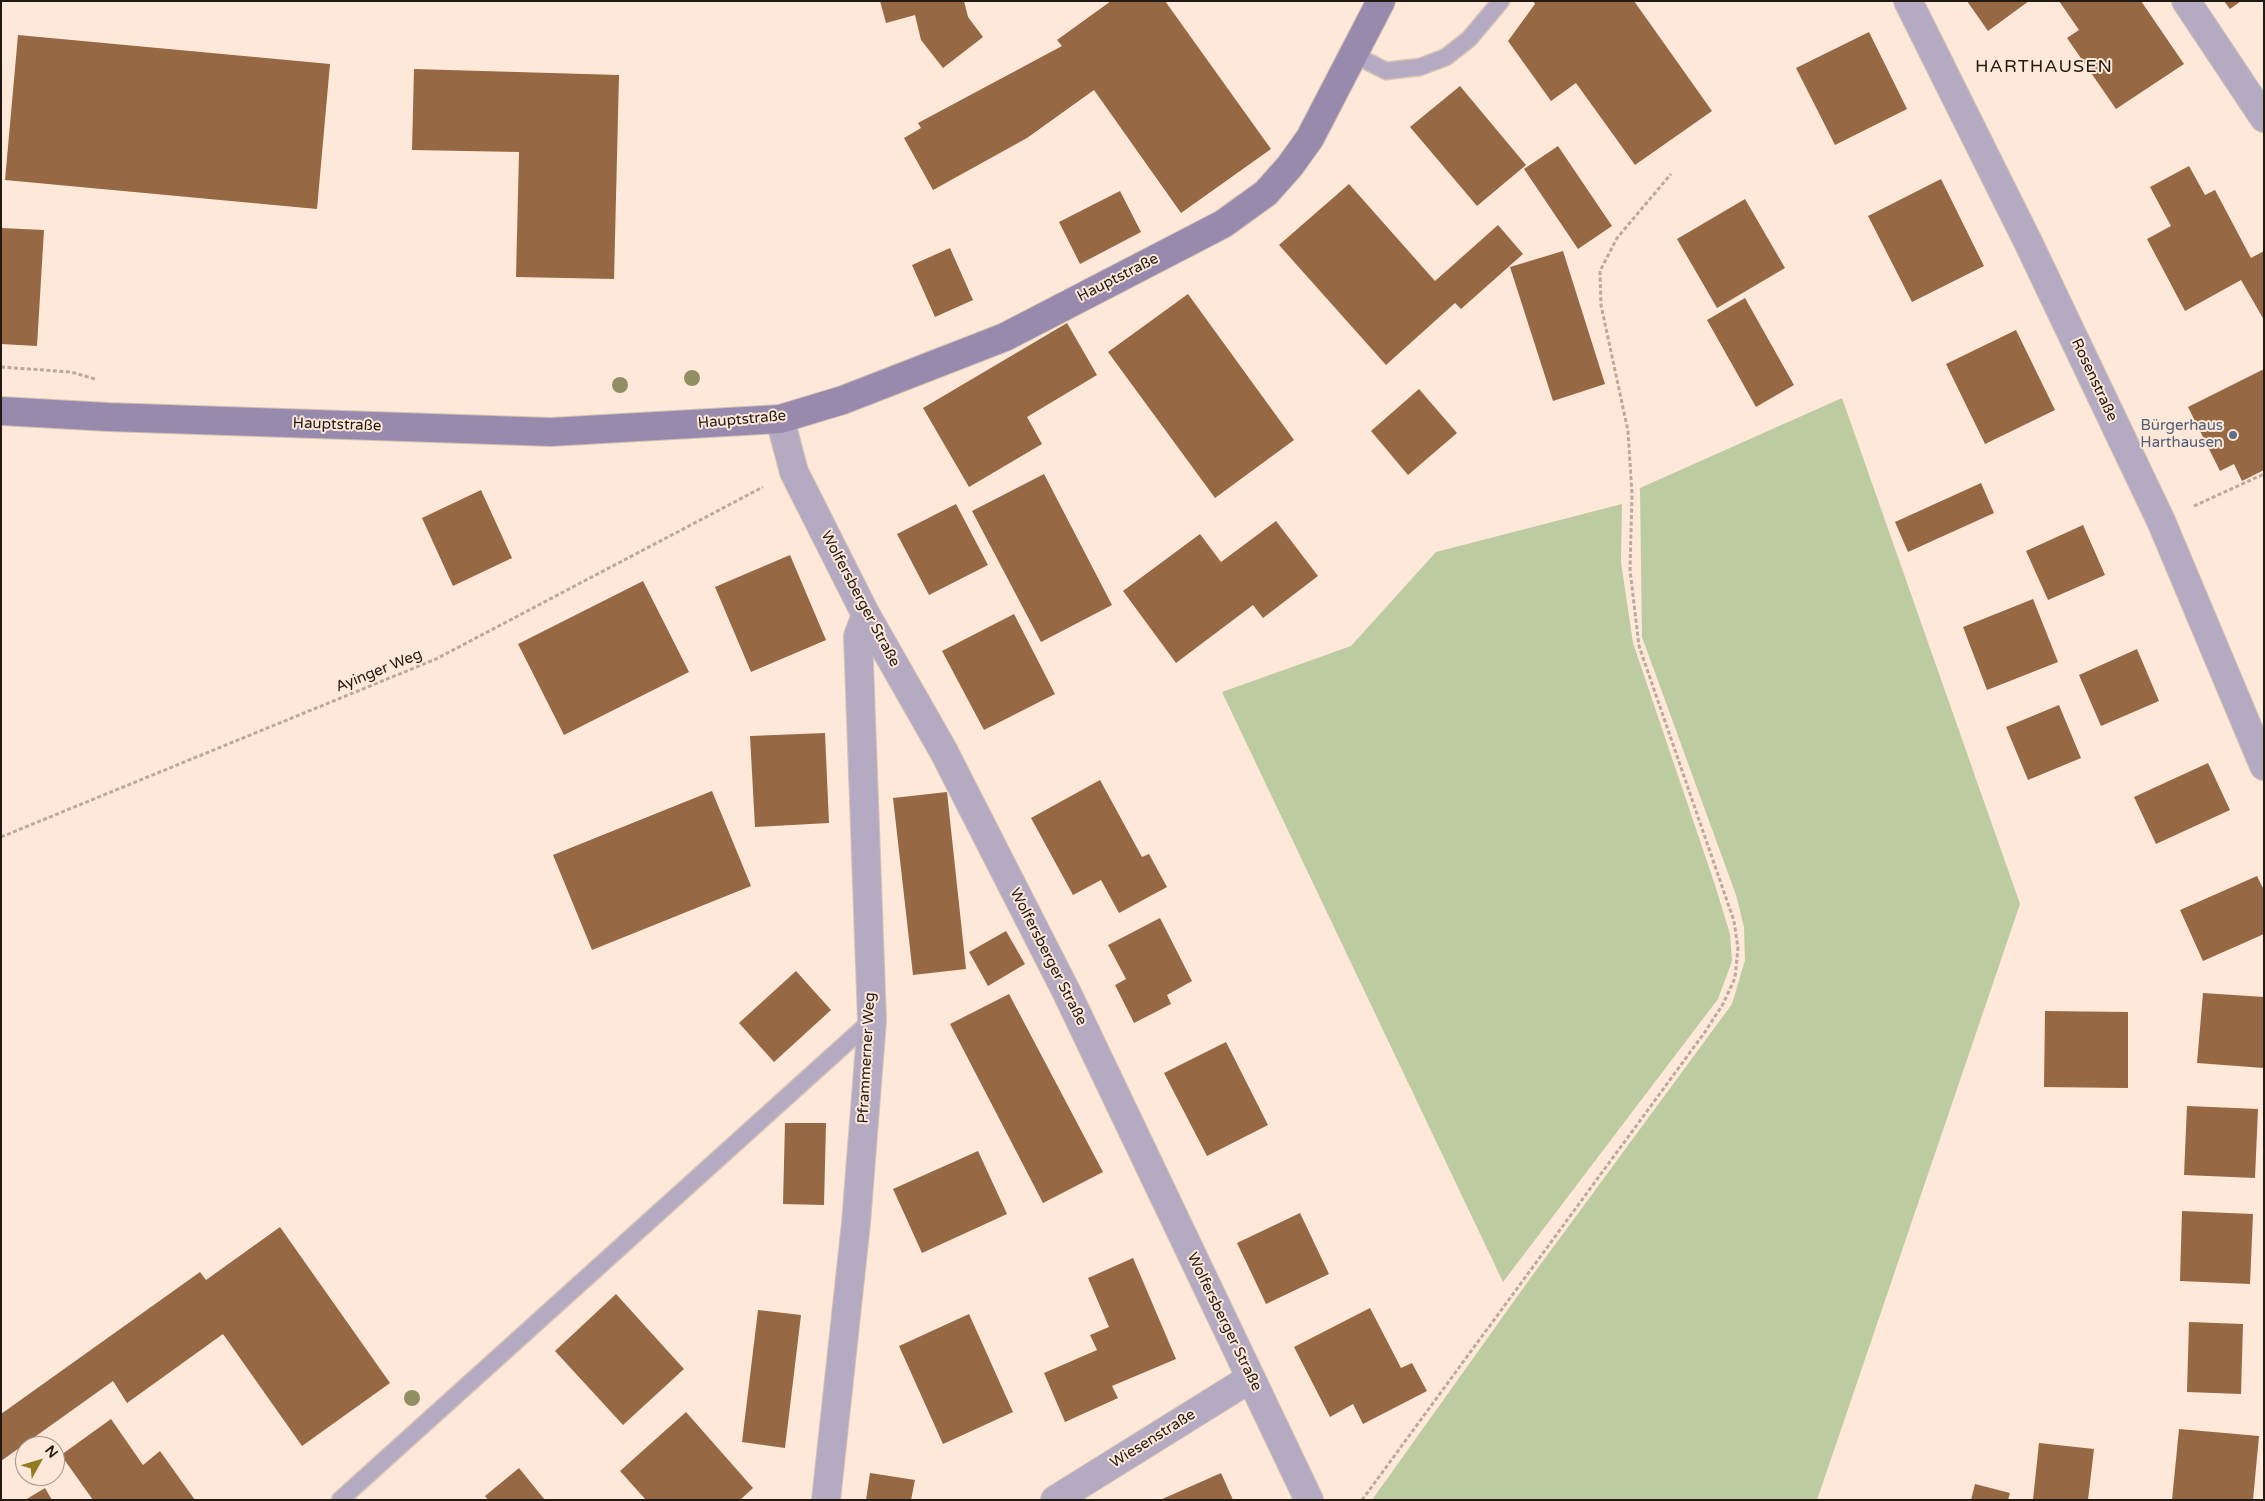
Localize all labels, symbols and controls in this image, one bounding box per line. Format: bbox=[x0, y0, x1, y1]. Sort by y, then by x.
district label: HARTHAUSEN bbox=[1974, 56, 2114, 78]
street label: Hauptstraße bbox=[1074, 250, 1162, 306]
street label: Rosenstraße bbox=[2067, 336, 2121, 424]
street label: Hauptstraße bbox=[697, 407, 787, 433]
street label: Hauptstraße bbox=[292, 414, 382, 436]
place label: Bürgerhaus Harthausen bbox=[2140, 417, 2223, 452]
marker: Bürgerhaus Harthausen bbox=[2227, 429, 2239, 441]
street label: Wolfersberger Straße bbox=[816, 528, 904, 670]
street label: Ayinger Weg bbox=[333, 645, 425, 697]
street label: Wolfersberger Straße bbox=[1006, 885, 1090, 1029]
street label: Pframmerner Weg bbox=[855, 992, 879, 1124]
street label: Wolfersberger Straße bbox=[1183, 1250, 1265, 1394]
street label: Wiesenstraße bbox=[1107, 1406, 1199, 1472]
north arrow bbox=[15, 1436, 65, 1486]
text: N bbox=[41, 1442, 61, 1462]

